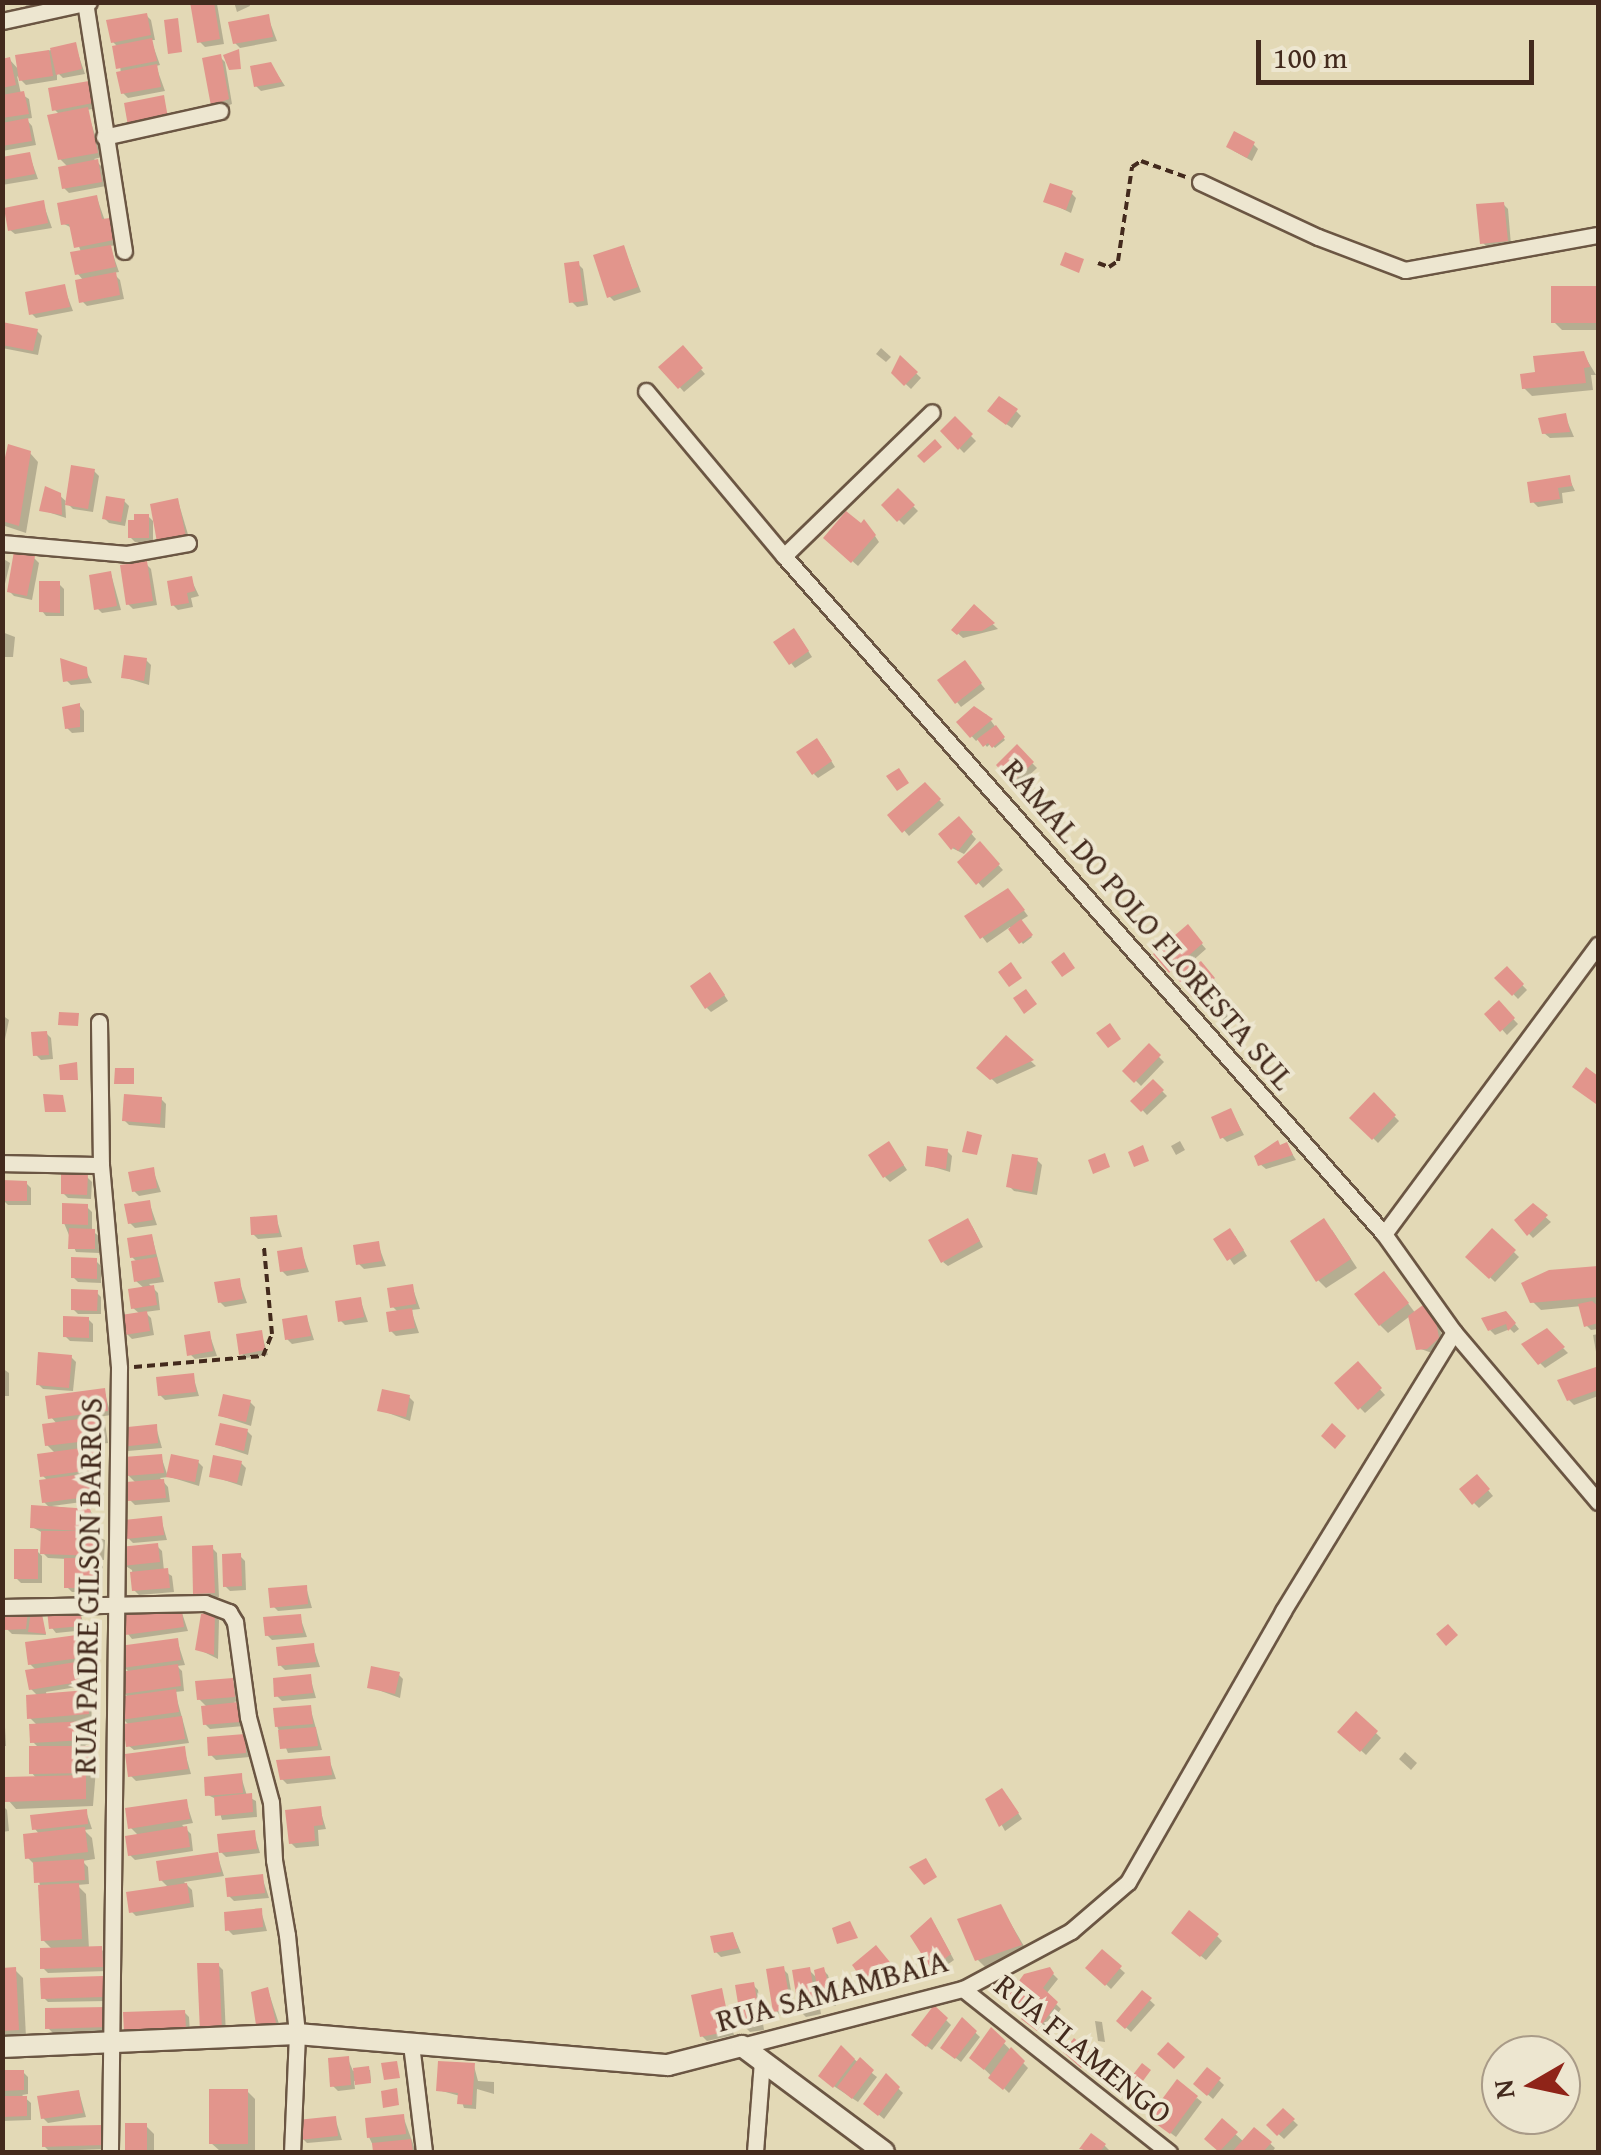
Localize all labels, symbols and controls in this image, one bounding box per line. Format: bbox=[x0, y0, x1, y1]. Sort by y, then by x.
scale bar bbox=[1261, 20, 1538, 82]
text: 100 m bbox=[1273, 35, 1347, 79]
street label: RAMAL DO POLO FLORESTA SUL bbox=[994, 750, 1302, 1098]
street label: RUA PADRE GILSON BARROS bbox=[66, 1397, 110, 1775]
street label: RUA SAMAMBAIA bbox=[712, 1942, 952, 2040]
street label: RUA FLAMENGO bbox=[987, 1966, 1179, 2132]
north arrow bbox=[1481, 2035, 1581, 2135]
text: N bbox=[1481, 2077, 1525, 2102]

